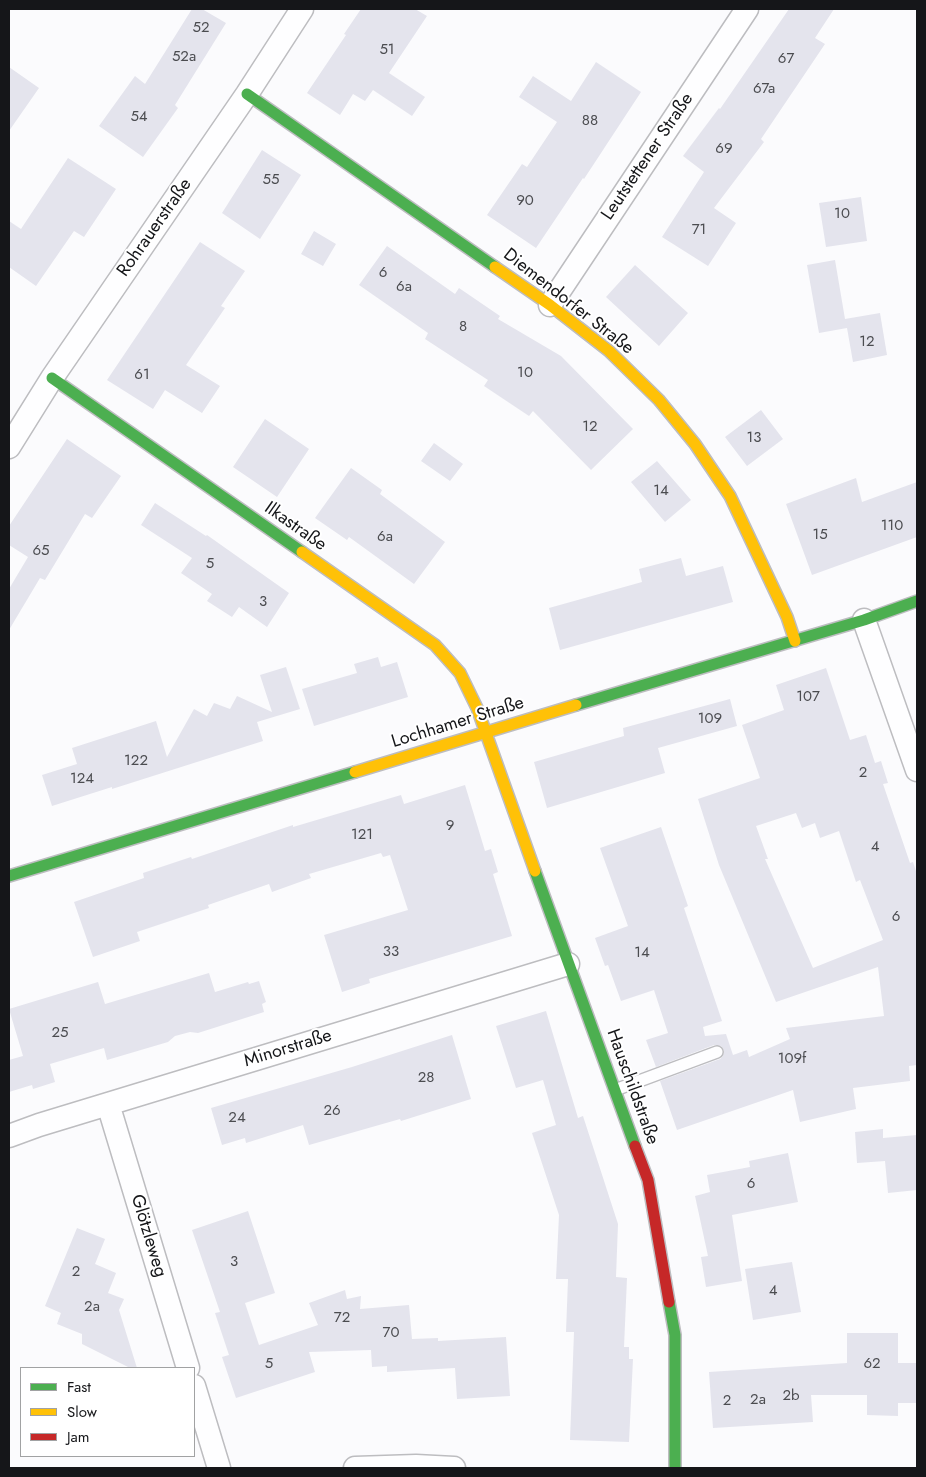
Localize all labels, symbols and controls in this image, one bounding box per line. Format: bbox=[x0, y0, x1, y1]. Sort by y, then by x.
house number: 52 bbox=[193, 19, 209, 37]
house number: 51 bbox=[379, 41, 395, 59]
house number: 52a bbox=[172, 48, 196, 66]
house number: 67 bbox=[778, 50, 794, 68]
house number: 67a bbox=[753, 80, 775, 98]
street label: Leutstettener Straße bbox=[597, 89, 699, 225]
house number: 54 bbox=[130, 108, 148, 126]
house number: 88 bbox=[582, 112, 598, 130]
house number: 69 bbox=[715, 140, 733, 158]
house number: 55 bbox=[263, 171, 279, 189]
street label: Rohrauerstraße bbox=[113, 175, 197, 281]
house number: 90 bbox=[516, 192, 534, 210]
house number: 10 bbox=[834, 205, 850, 223]
house number: 71 bbox=[692, 221, 706, 239]
street label: Diemendorfer Straße bbox=[498, 244, 638, 360]
house number: 6 bbox=[379, 264, 387, 282]
house number: 6a bbox=[396, 278, 412, 296]
house number: 8 bbox=[459, 318, 467, 336]
house number: 12 bbox=[859, 333, 875, 351]
house number: 10 bbox=[517, 364, 533, 382]
house number: 61 bbox=[134, 366, 150, 384]
house number: 12 bbox=[582, 418, 598, 436]
house number: 13 bbox=[747, 429, 761, 447]
house number: 14 bbox=[653, 482, 669, 500]
street label: Ilkastraße bbox=[260, 498, 330, 556]
house number: 110 bbox=[881, 517, 903, 535]
house number: 15 bbox=[812, 526, 828, 544]
house number: 6a bbox=[377, 528, 393, 546]
house number: 65 bbox=[32, 542, 50, 560]
house number: 5 bbox=[206, 555, 214, 573]
house number: 3 bbox=[259, 593, 267, 611]
house number: 107 bbox=[796, 688, 820, 706]
street label: Lochhamer Straße bbox=[389, 693, 527, 753]
house number: 109 bbox=[698, 710, 722, 728]
house number: 122 bbox=[124, 752, 148, 770]
house number: 2 bbox=[859, 764, 867, 782]
house number: 124 bbox=[70, 770, 94, 788]
house number: 9 bbox=[446, 817, 454, 835]
house number: 121 bbox=[351, 826, 373, 844]
house number: 4 bbox=[871, 838, 879, 856]
house number: 6 bbox=[892, 908, 900, 926]
house number: 33 bbox=[383, 943, 399, 961]
house number: 14 bbox=[634, 944, 650, 962]
house number: 25 bbox=[52, 1024, 68, 1042]
street label: Minorstraße bbox=[242, 1025, 334, 1073]
street label: Hauschildstraße bbox=[601, 1026, 663, 1148]
house number: 109f bbox=[778, 1050, 806, 1068]
house number: 28 bbox=[418, 1069, 434, 1087]
house number: 26 bbox=[323, 1102, 341, 1120]
house number: 24 bbox=[228, 1109, 246, 1127]
house number: 6 bbox=[747, 1175, 755, 1193]
street label: Glötzleweg bbox=[125, 1192, 171, 1280]
house number: 3 bbox=[230, 1253, 238, 1271]
house number: 2 bbox=[72, 1263, 80, 1281]
house number: 4 bbox=[769, 1282, 777, 1300]
house number: 2a bbox=[84, 1298, 100, 1316]
house number: 72 bbox=[334, 1309, 350, 1327]
house number: 70 bbox=[383, 1324, 399, 1342]
house number: 5 bbox=[265, 1355, 273, 1373]
house number: 62 bbox=[863, 1355, 881, 1373]
legend bbox=[20, 1367, 195, 1457]
text: Fast bbox=[67, 1376, 91, 1398]
house number: 2b bbox=[782, 1387, 800, 1405]
house number: 2a bbox=[750, 1391, 766, 1409]
house number: 2 bbox=[723, 1392, 731, 1410]
text: Slow bbox=[67, 1401, 97, 1423]
text: Jam bbox=[67, 1426, 90, 1448]

